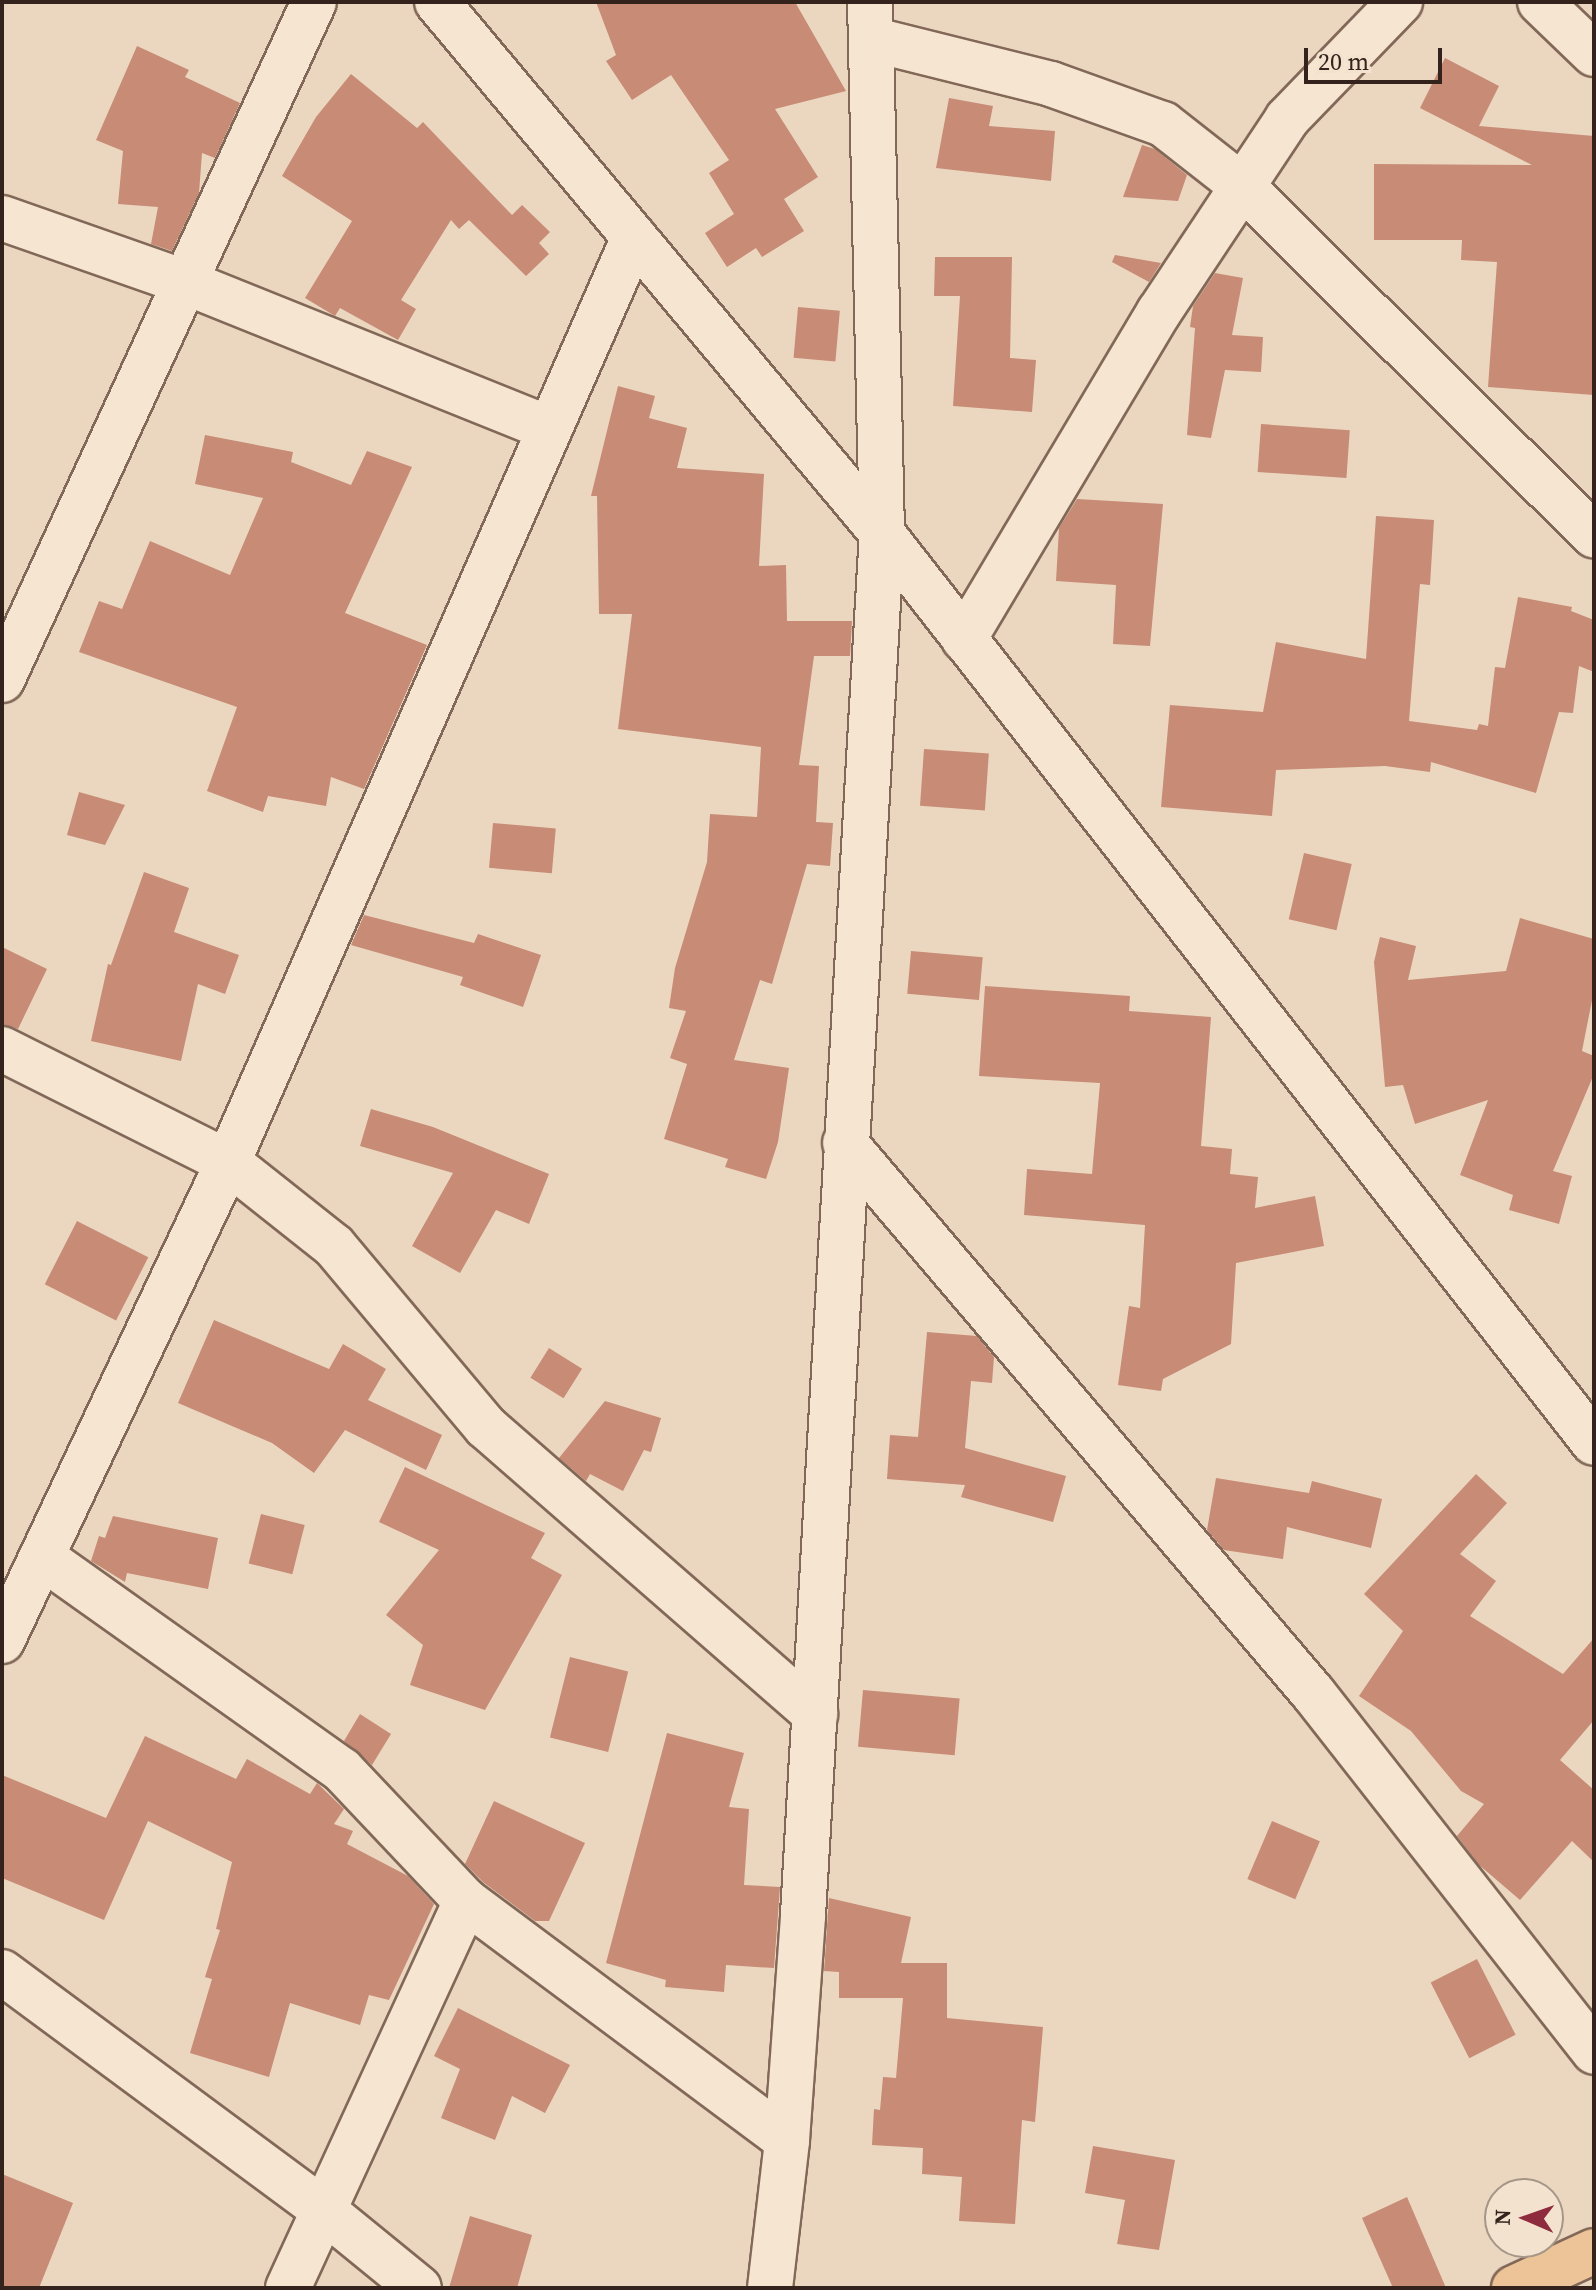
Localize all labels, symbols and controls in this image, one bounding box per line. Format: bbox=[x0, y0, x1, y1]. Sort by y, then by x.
scale bar bbox=[1308, 32, 1446, 82]
text: 20 m bbox=[1318, 45, 1369, 78]
north arrow bbox=[1484, 2178, 1564, 2258]
text: N bbox=[1487, 2209, 1517, 2226]

